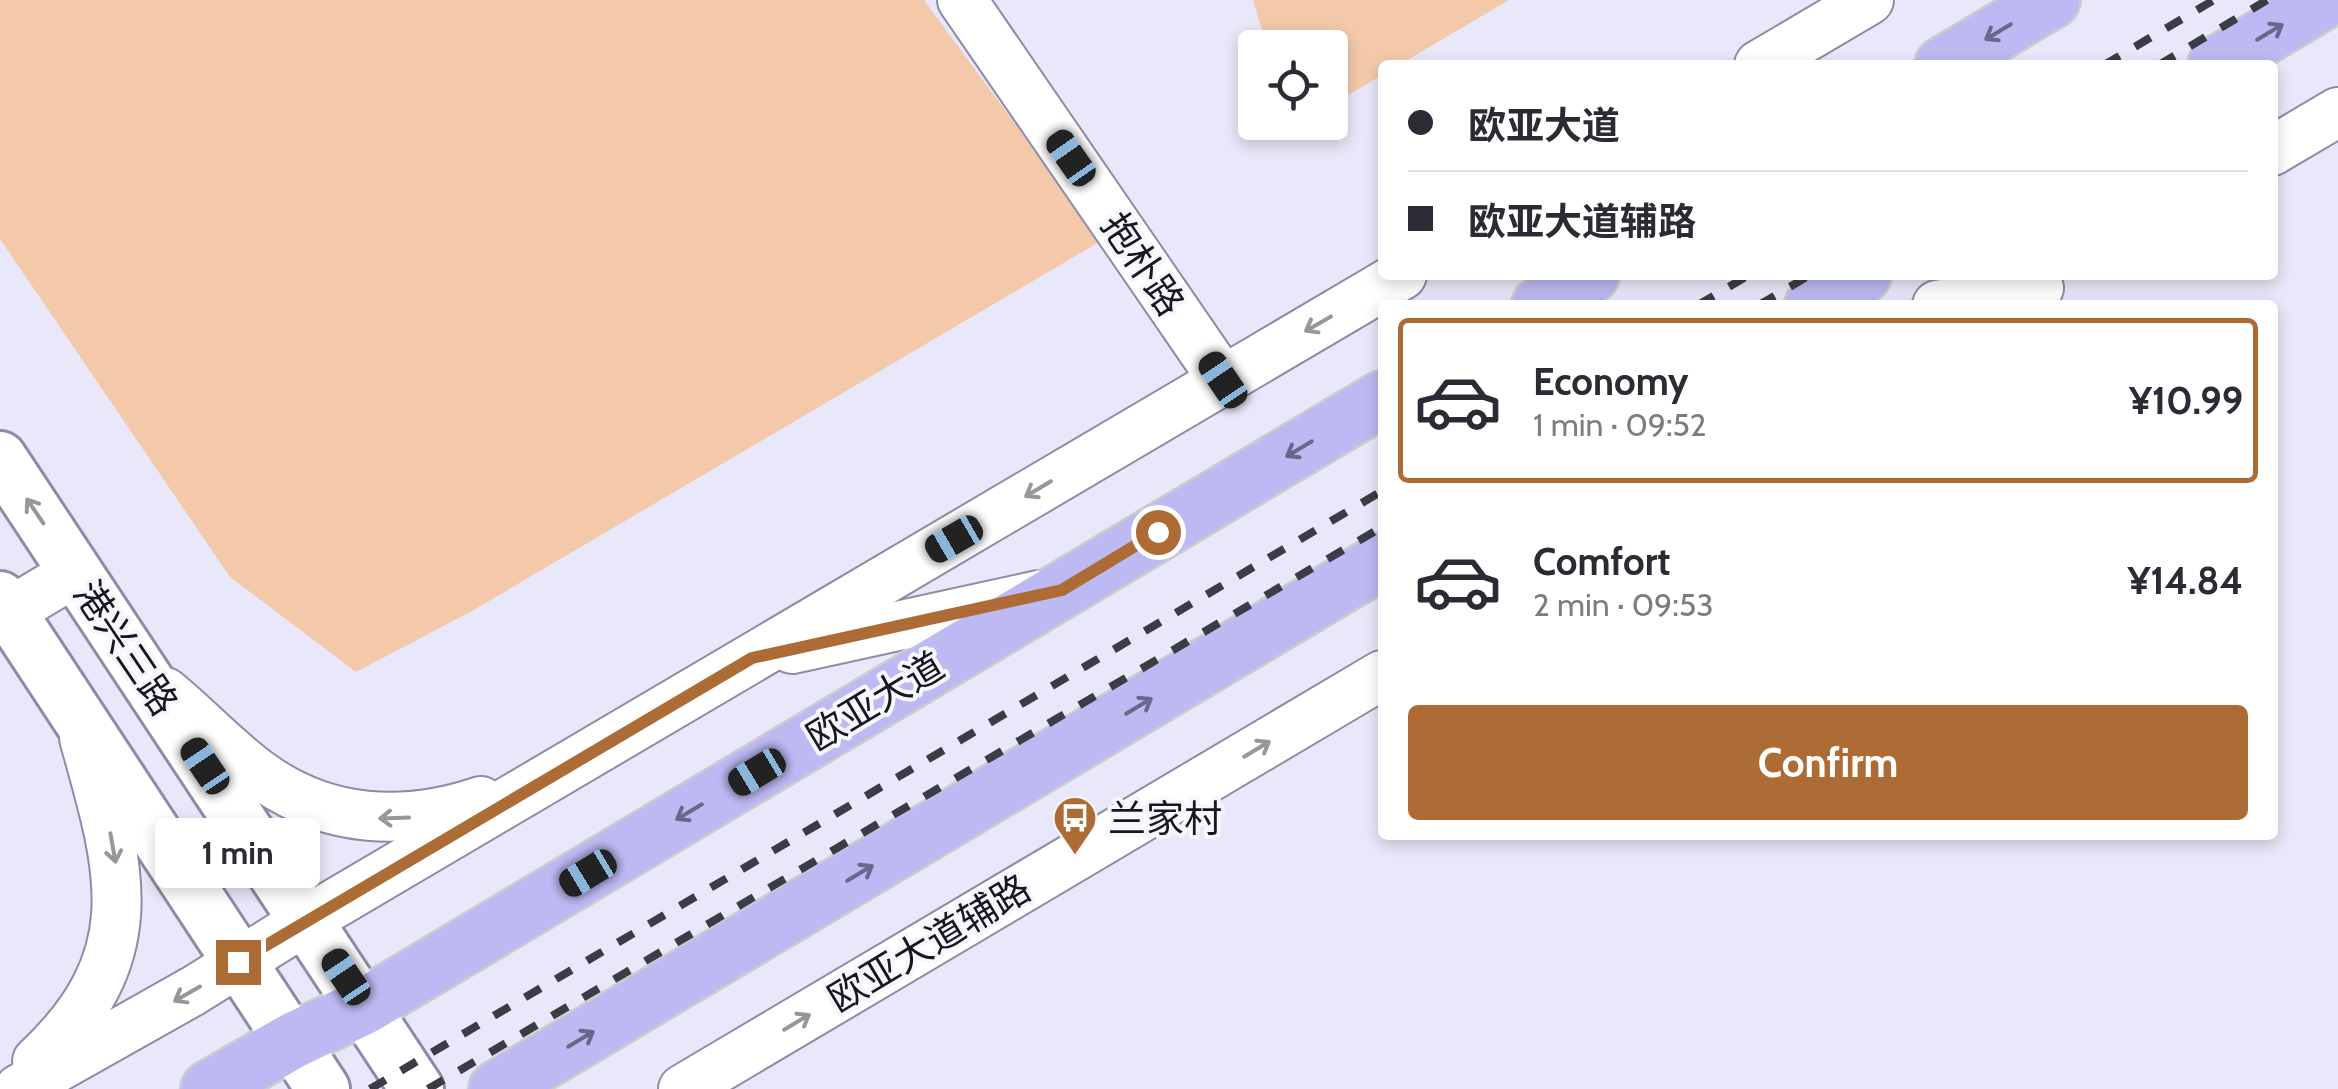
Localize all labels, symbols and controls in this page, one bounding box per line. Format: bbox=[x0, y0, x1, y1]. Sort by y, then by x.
one-way arrow bbox=[2255, 22, 2285, 42]
one-way arrow bbox=[1984, 23, 2013, 43]
map controls bbox=[1238, 30, 1348, 140]
button: locate bbox=[1238, 30, 1348, 140]
text: 欧亚大道 bbox=[1468, 102, 1620, 149]
car bbox=[1042, 125, 1100, 191]
text: 欧亚大道辅路 bbox=[1468, 198, 1696, 245]
street label: 抱朴路 bbox=[1092, 204, 1194, 324]
one-way arrow bbox=[1304, 315, 1333, 335]
car bbox=[1194, 347, 1252, 413]
icon: car bbox=[1413, 356, 1503, 446]
text: Economy bbox=[1533, 358, 1688, 405]
text: ¥10.99 bbox=[2129, 377, 2243, 424]
text: 1 min · 09:52 bbox=[1533, 405, 1707, 444]
one-way arrow bbox=[1285, 439, 1314, 459]
one-way arrow bbox=[1024, 479, 1053, 499]
one-way arrow bbox=[25, 497, 46, 525]
route start bbox=[1136, 510, 1181, 555]
car bbox=[921, 511, 987, 567]
icon: car bbox=[1413, 536, 1503, 626]
text: Comfort bbox=[1533, 538, 1670, 585]
text: ¥14.84 bbox=[2127, 557, 2243, 604]
street label: 港兴三路 bbox=[64, 572, 188, 724]
text: 2 min · 09:53 bbox=[1533, 585, 1714, 624]
street label: 欧亚大道 bbox=[798, 642, 952, 760]
one-way arrow bbox=[1124, 696, 1153, 716]
button: Confirm bbox=[1408, 705, 2248, 820]
car bbox=[176, 733, 234, 799]
one-way arrow bbox=[1242, 739, 1271, 759]
car bbox=[724, 744, 790, 800]
bus stop icon: 兰家村 bbox=[1052, 795, 1098, 856]
place label: 兰家村 bbox=[1108, 795, 1222, 842]
one-way arrow bbox=[675, 802, 704, 822]
one-way arrow bbox=[378, 808, 411, 827]
callout: 1 min bbox=[156, 817, 320, 887]
one-way arrow bbox=[104, 831, 123, 864]
text: 1 min bbox=[201, 833, 274, 872]
car bbox=[555, 845, 621, 901]
one-way arrow bbox=[845, 863, 874, 883]
street label: 欧亚大道辅路 bbox=[819, 864, 1039, 1022]
route end bbox=[216, 940, 261, 985]
car bbox=[317, 944, 375, 1010]
one-way arrow bbox=[173, 985, 202, 1005]
one-way arrow bbox=[782, 1012, 811, 1032]
one-way arrow bbox=[566, 1029, 595, 1049]

